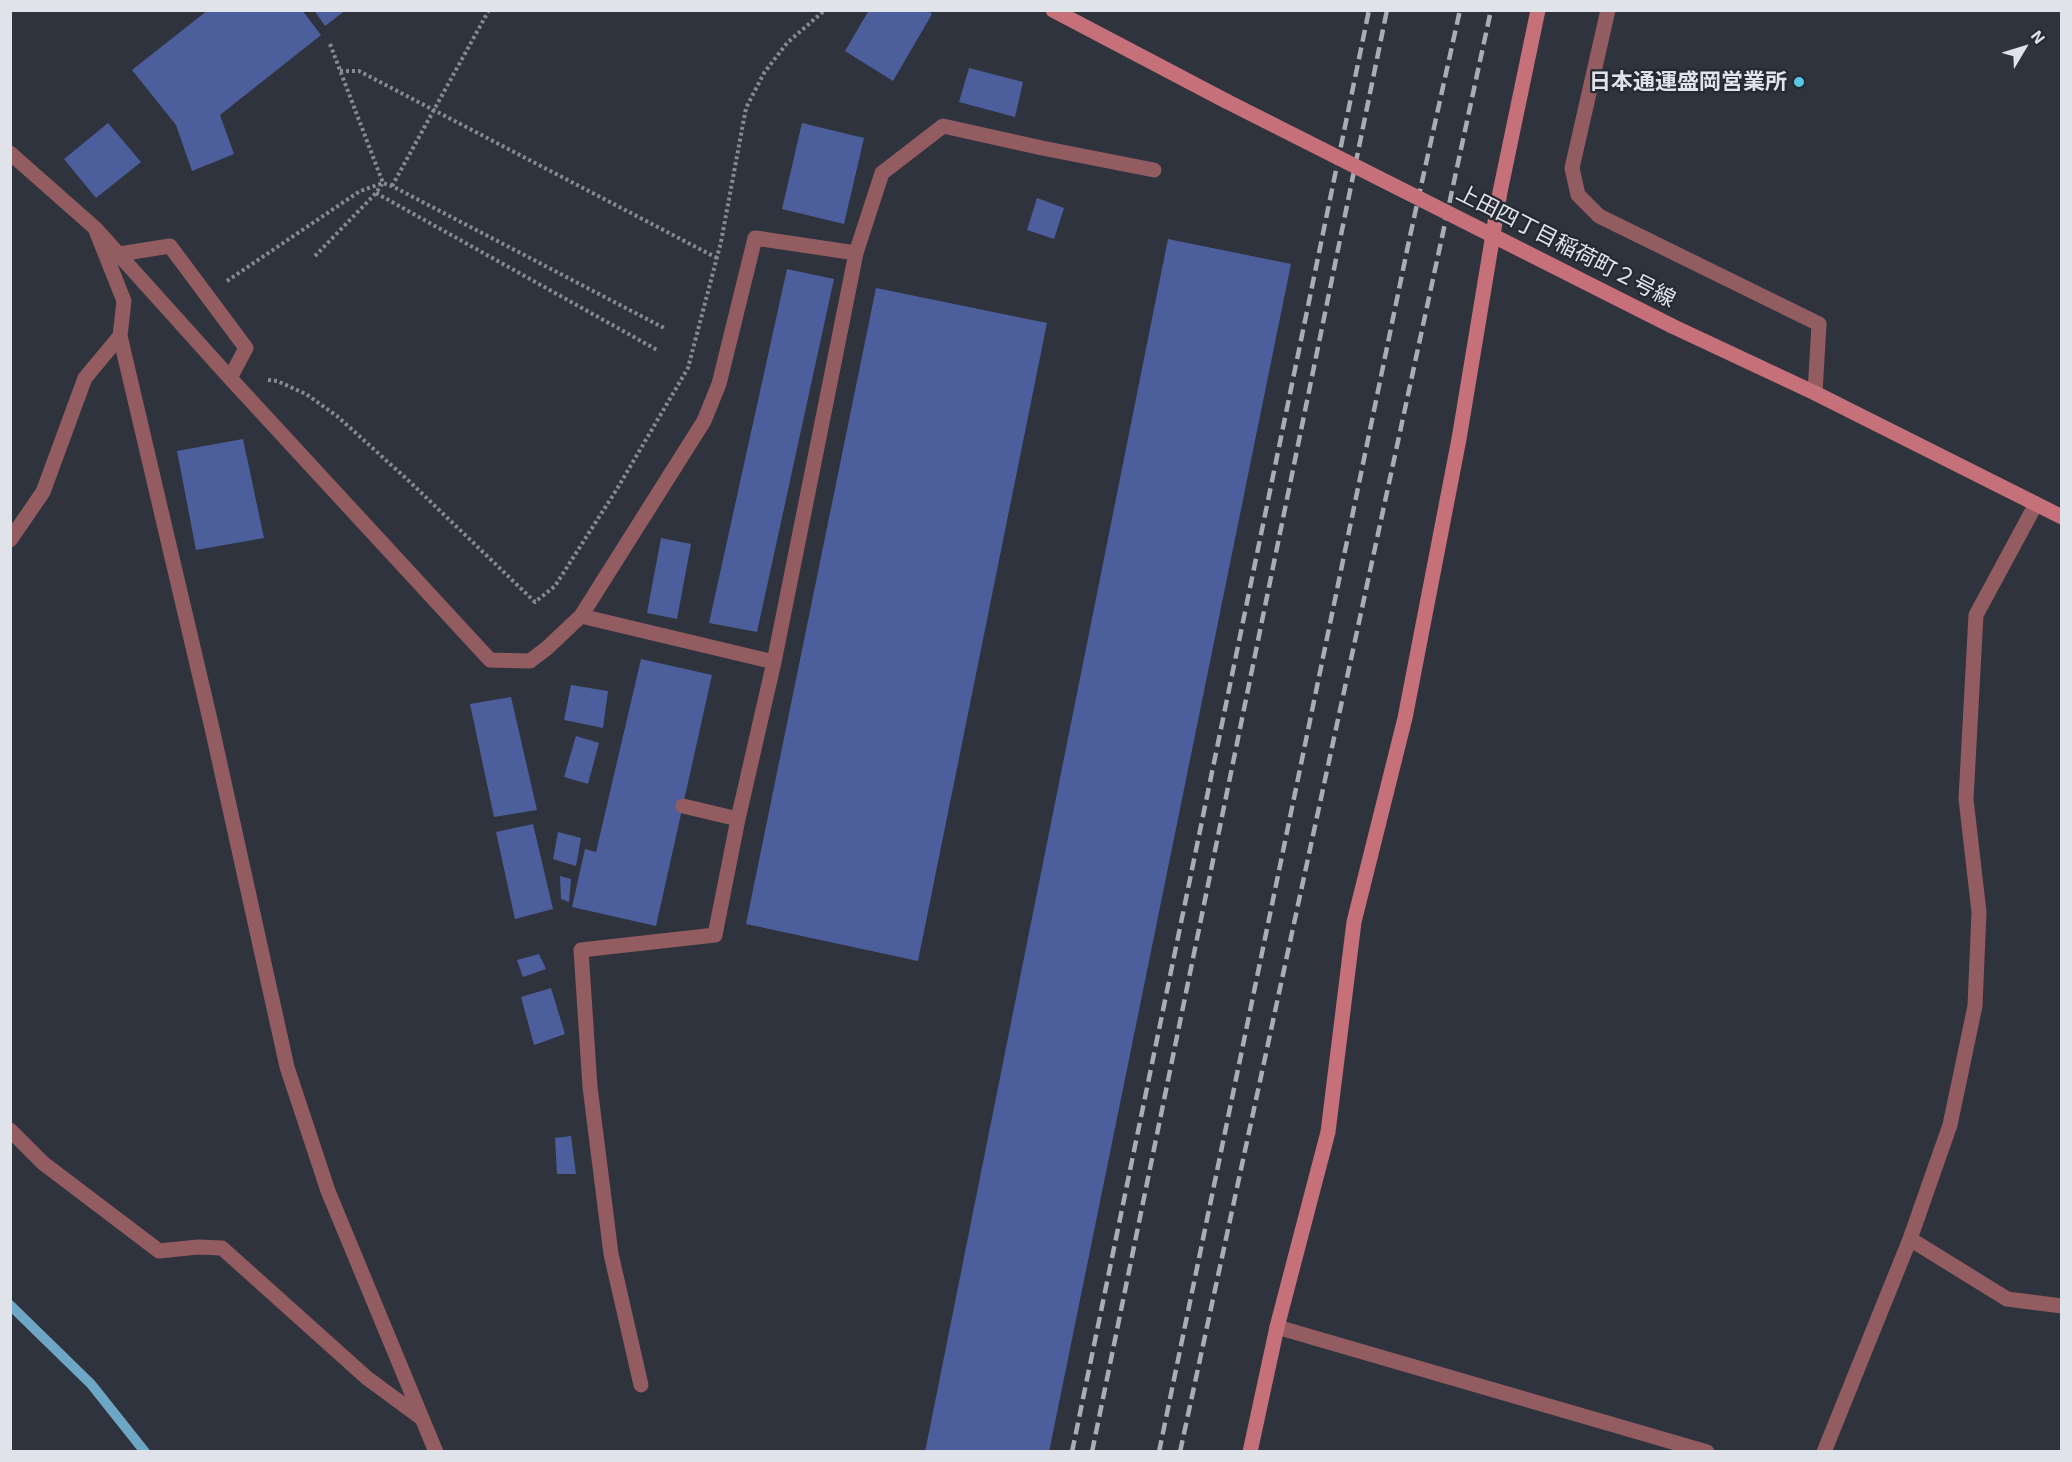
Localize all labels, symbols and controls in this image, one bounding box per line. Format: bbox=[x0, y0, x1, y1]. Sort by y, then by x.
north arrow bbox=[1994, 18, 2054, 78]
text: N bbox=[2028, 26, 2050, 47]
place label: 日本通運盛岡営業所 bbox=[1589, 69, 1787, 95]
marker: 日本通運盛岡営業所 bbox=[1792, 75, 1806, 89]
street label: 上田四丁目稲荷町２号線 bbox=[1452, 179, 1680, 313]

